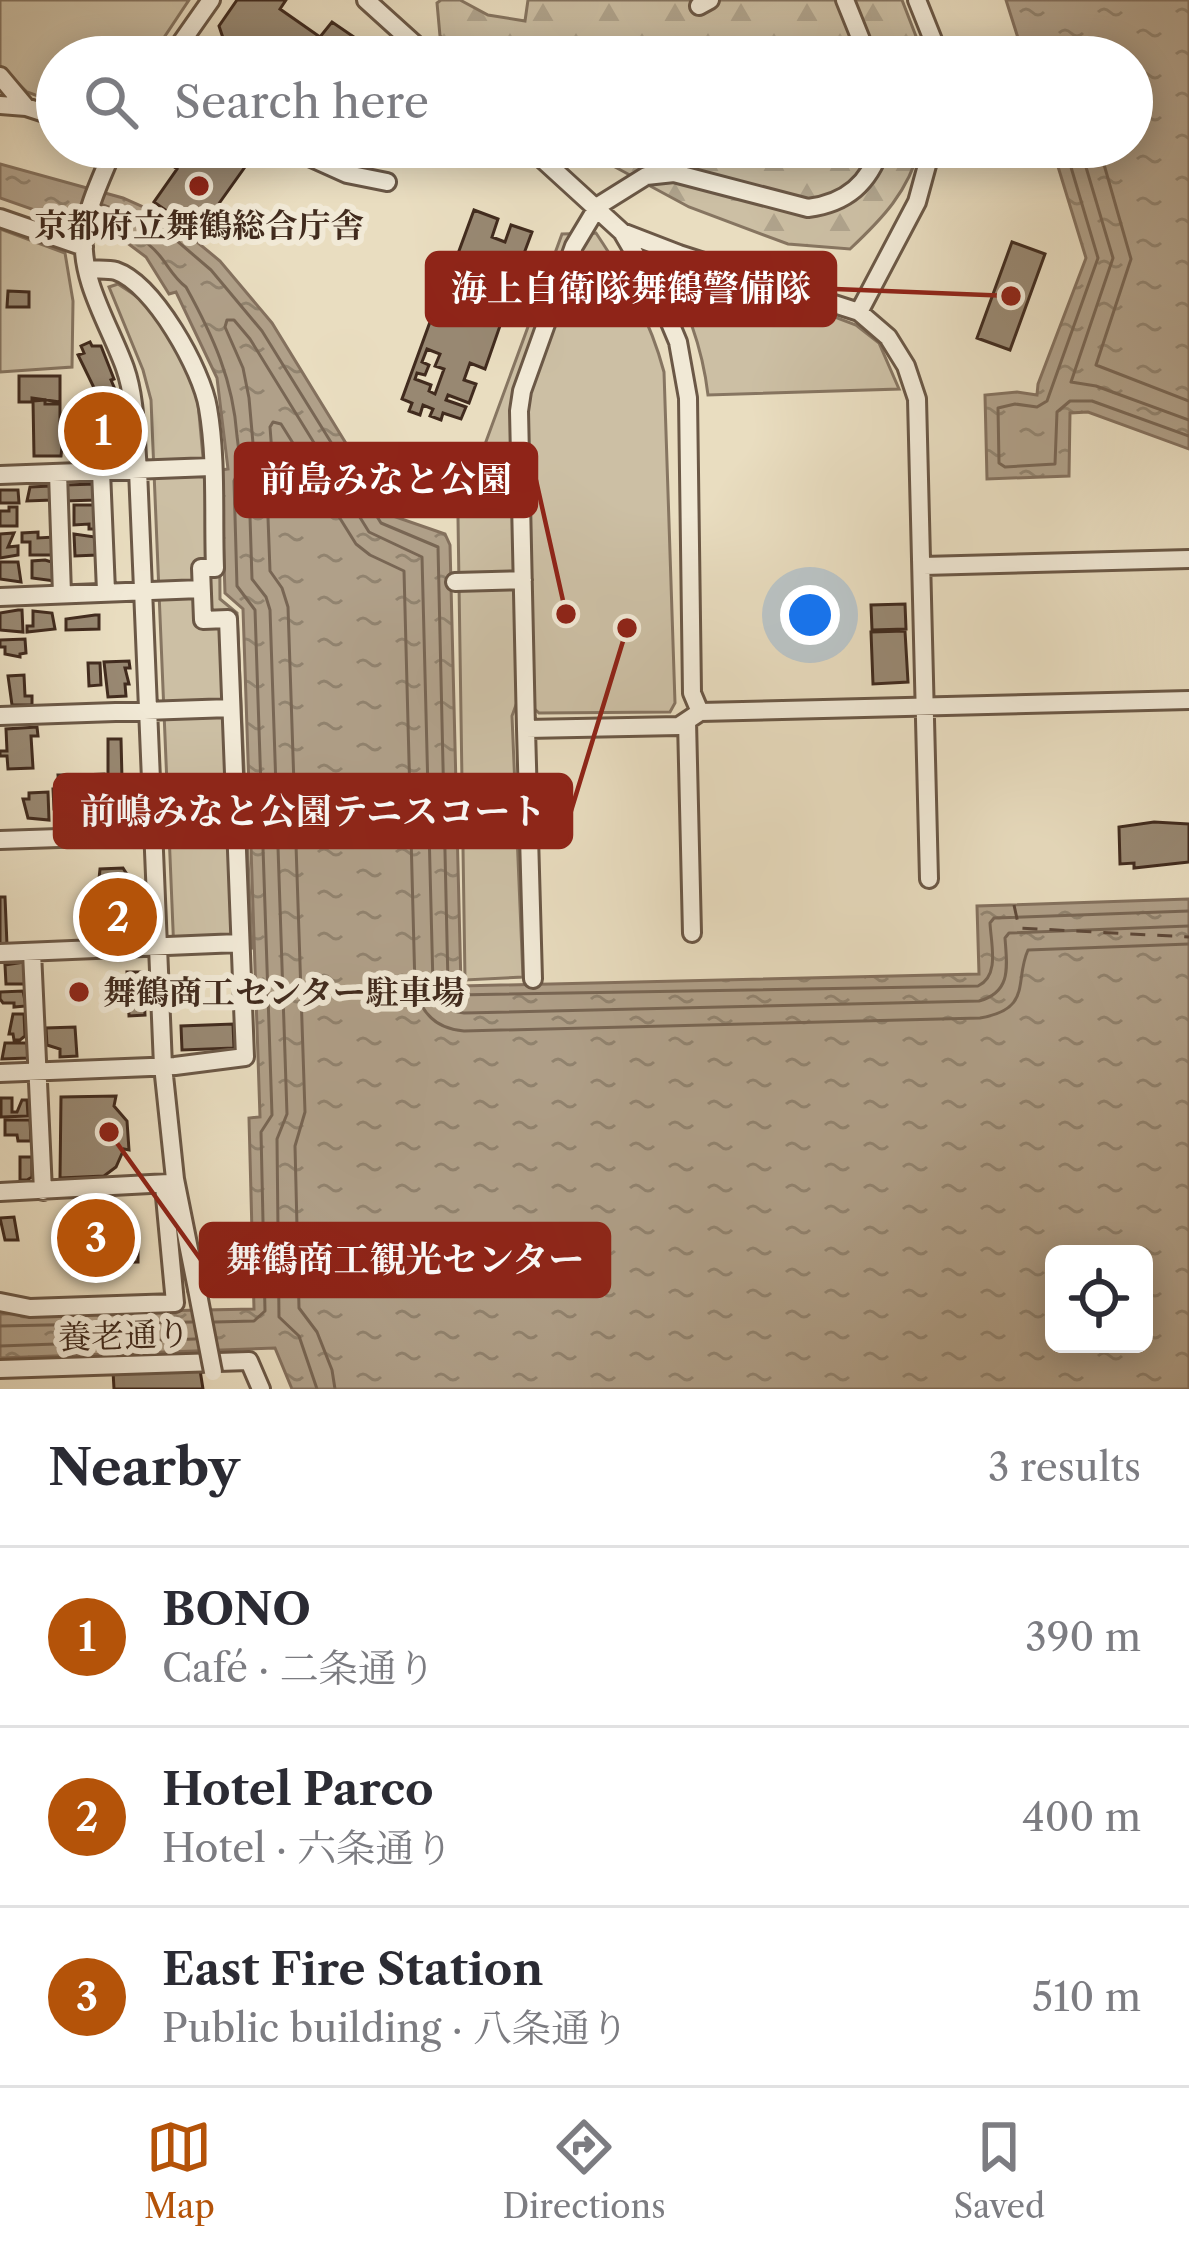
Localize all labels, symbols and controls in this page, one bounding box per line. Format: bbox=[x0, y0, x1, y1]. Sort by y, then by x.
search box bbox=[36, 36, 1153, 168]
icon: search bbox=[78, 69, 144, 135]
text: Search here bbox=[174, 74, 429, 130]
marker: 京都府立舞鶴総合庁舎 bbox=[186, 173, 212, 199]
place label: 京都府立舞鶴総合庁舎 bbox=[34, 205, 364, 246]
callout: 海上自衛隊舞鶴警備隊 bbox=[427, 253, 835, 325]
text: 海上自衛隊舞鶴警備隊 bbox=[451, 266, 811, 310]
pin: 1 bbox=[64, 386, 142, 476]
callout: 前島みなと公園 bbox=[236, 444, 536, 516]
text: 前島みなと公園 bbox=[260, 457, 512, 501]
your location bbox=[780, 585, 840, 645]
callout: 前嶋みなと公園テニスコート bbox=[55, 775, 571, 847]
text: 前嶋みなと公園テニスコート bbox=[80, 789, 546, 833]
pin: 2 bbox=[79, 872, 157, 962]
place label: 舞鶴商工センター駐車場 bbox=[103, 972, 465, 1013]
marker: 舞鶴商工センター駐車場 bbox=[66, 979, 92, 1005]
pin: 3 bbox=[57, 1193, 135, 1283]
callout: 舞鶴商工観光センター bbox=[201, 1224, 609, 1296]
text: 舞鶴商工観光センター bbox=[226, 1237, 584, 1281]
map controls bbox=[1045, 1245, 1153, 1353]
button: locate bbox=[1045, 1245, 1153, 1353]
street label: 養老通り bbox=[57, 1313, 191, 1358]
text: Nearby bbox=[48, 1436, 240, 1498]
text: 3 results bbox=[988, 1443, 1141, 1491]
text: BONO bbox=[162, 1581, 311, 1637]
text: 1 bbox=[78, 1613, 96, 1661]
text: 390 m bbox=[1025, 1613, 1141, 1661]
text: Café · 二条通り bbox=[162, 1644, 436, 1692]
text: Hotel Parco bbox=[162, 1761, 434, 1817]
text: 2 bbox=[75, 1793, 99, 1841]
text: 400 m bbox=[1022, 1793, 1141, 1841]
text: Hotel · 六条通り bbox=[162, 1824, 453, 1872]
text: East Fire Station bbox=[162, 1941, 543, 1997]
text: 3 bbox=[76, 1973, 98, 2021]
text: 510 m bbox=[1032, 1973, 1141, 2021]
text: Public building · 八条通り bbox=[162, 2004, 629, 2052]
tab: Map bbox=[144, 2114, 215, 2227]
tab: Directions bbox=[503, 2114, 666, 2227]
tab: Saved bbox=[953, 2114, 1045, 2227]

